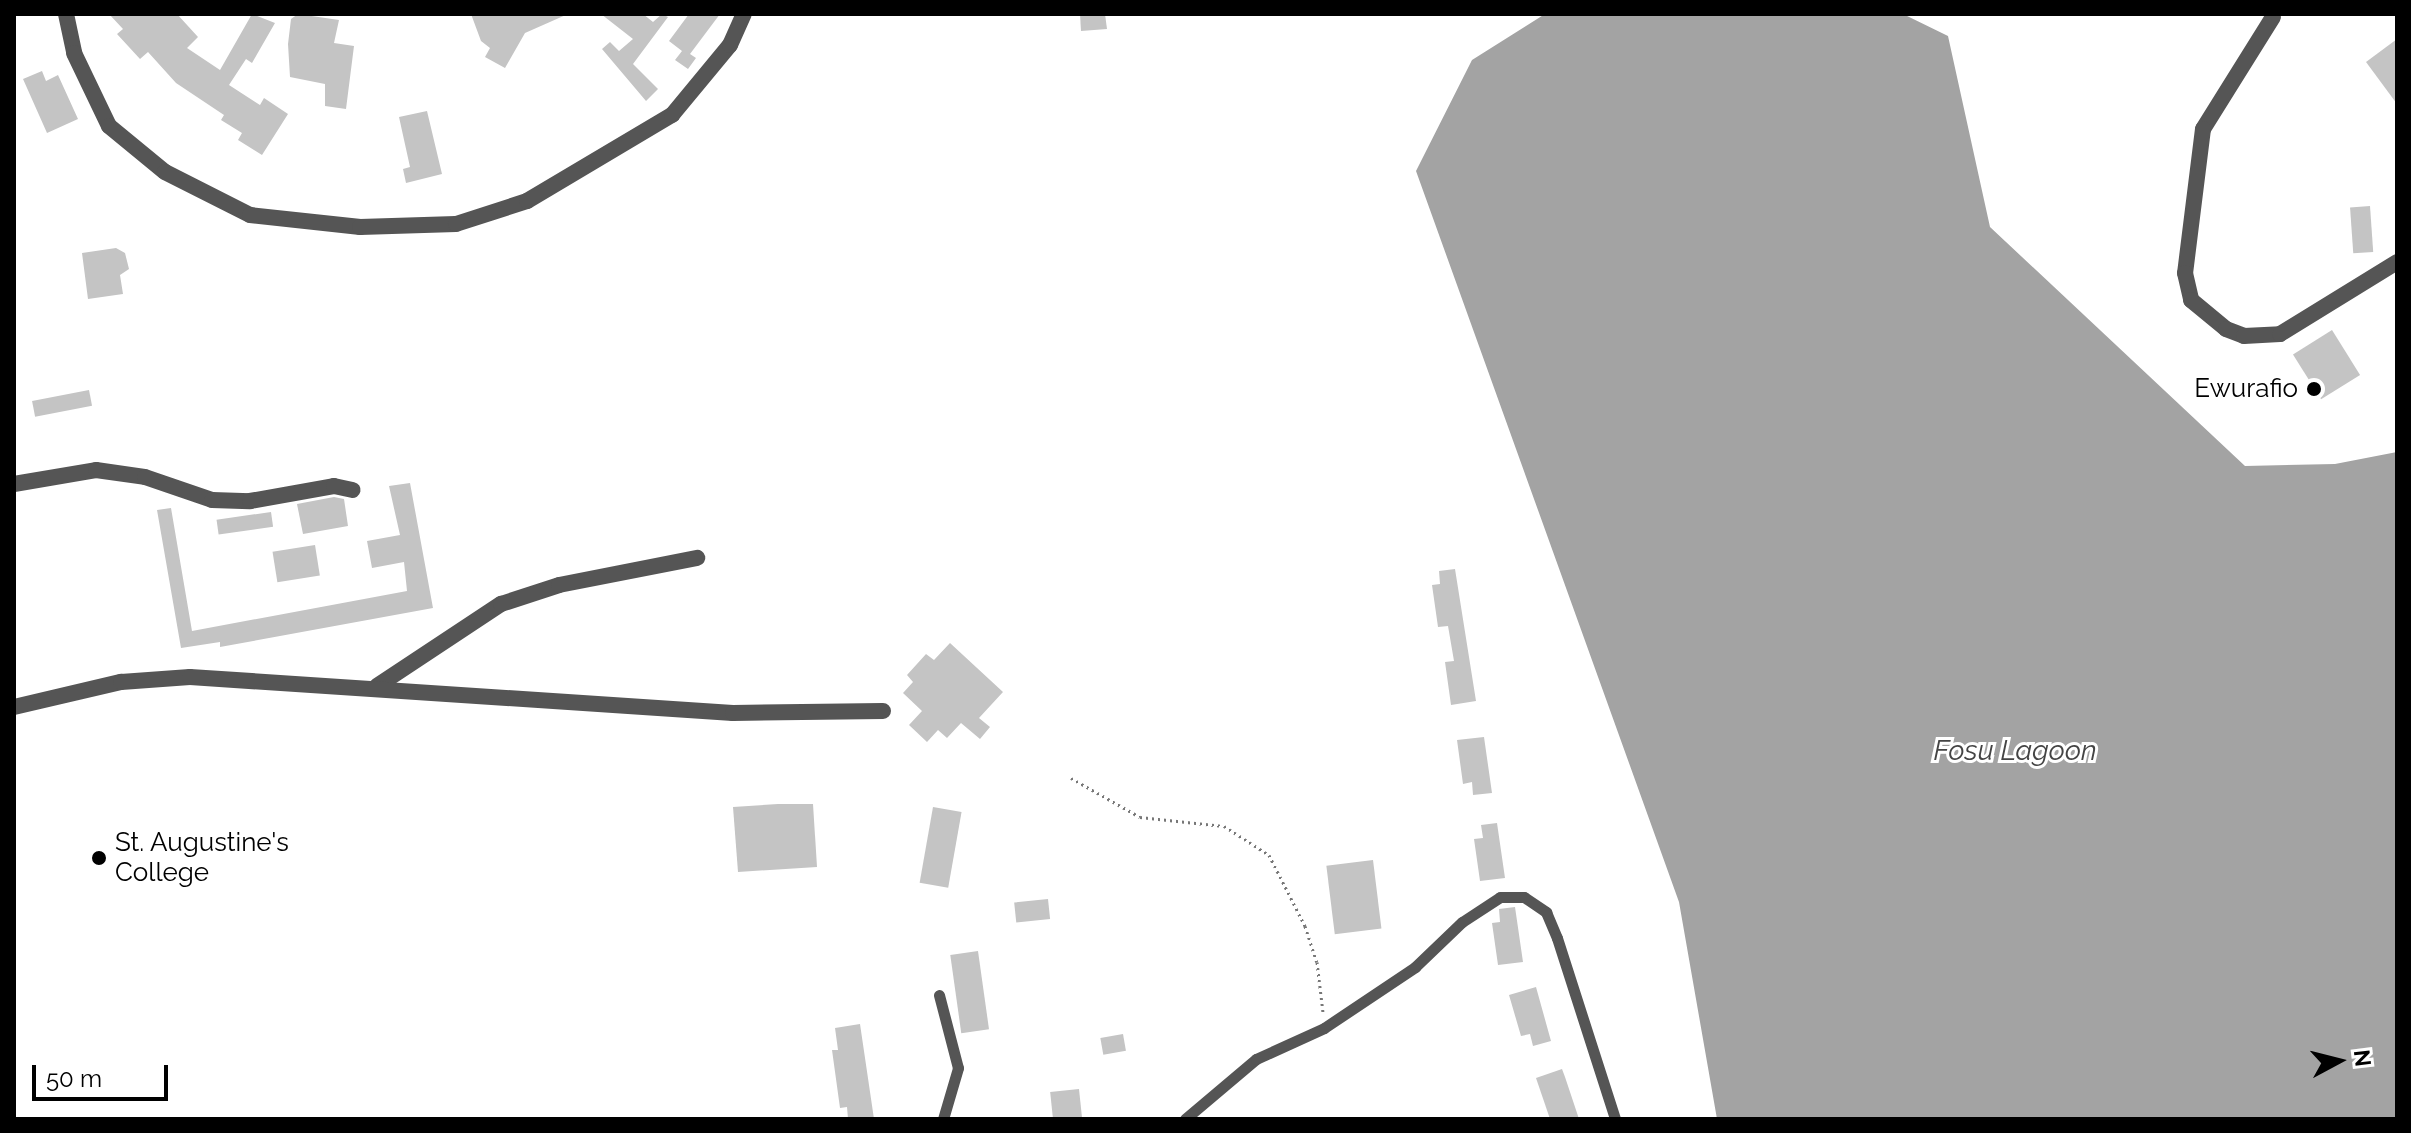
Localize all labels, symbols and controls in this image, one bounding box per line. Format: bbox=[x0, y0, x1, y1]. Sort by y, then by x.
place label: Ewurafio bbox=[2194, 373, 2298, 405]
marker: Ewurafio bbox=[2305, 380, 2323, 398]
water label: Fosu Lagoon bbox=[1933, 734, 2097, 768]
place label: St. Augustine's College bbox=[115, 827, 290, 888]
marker: St. Augustine's College bbox=[90, 849, 108, 867]
north arrow bbox=[2299, 1021, 2379, 1101]
text: N bbox=[2349, 1048, 2377, 1068]
scale bar bbox=[36, 1049, 172, 1099]
text: 50 m bbox=[46, 1064, 102, 1093]

